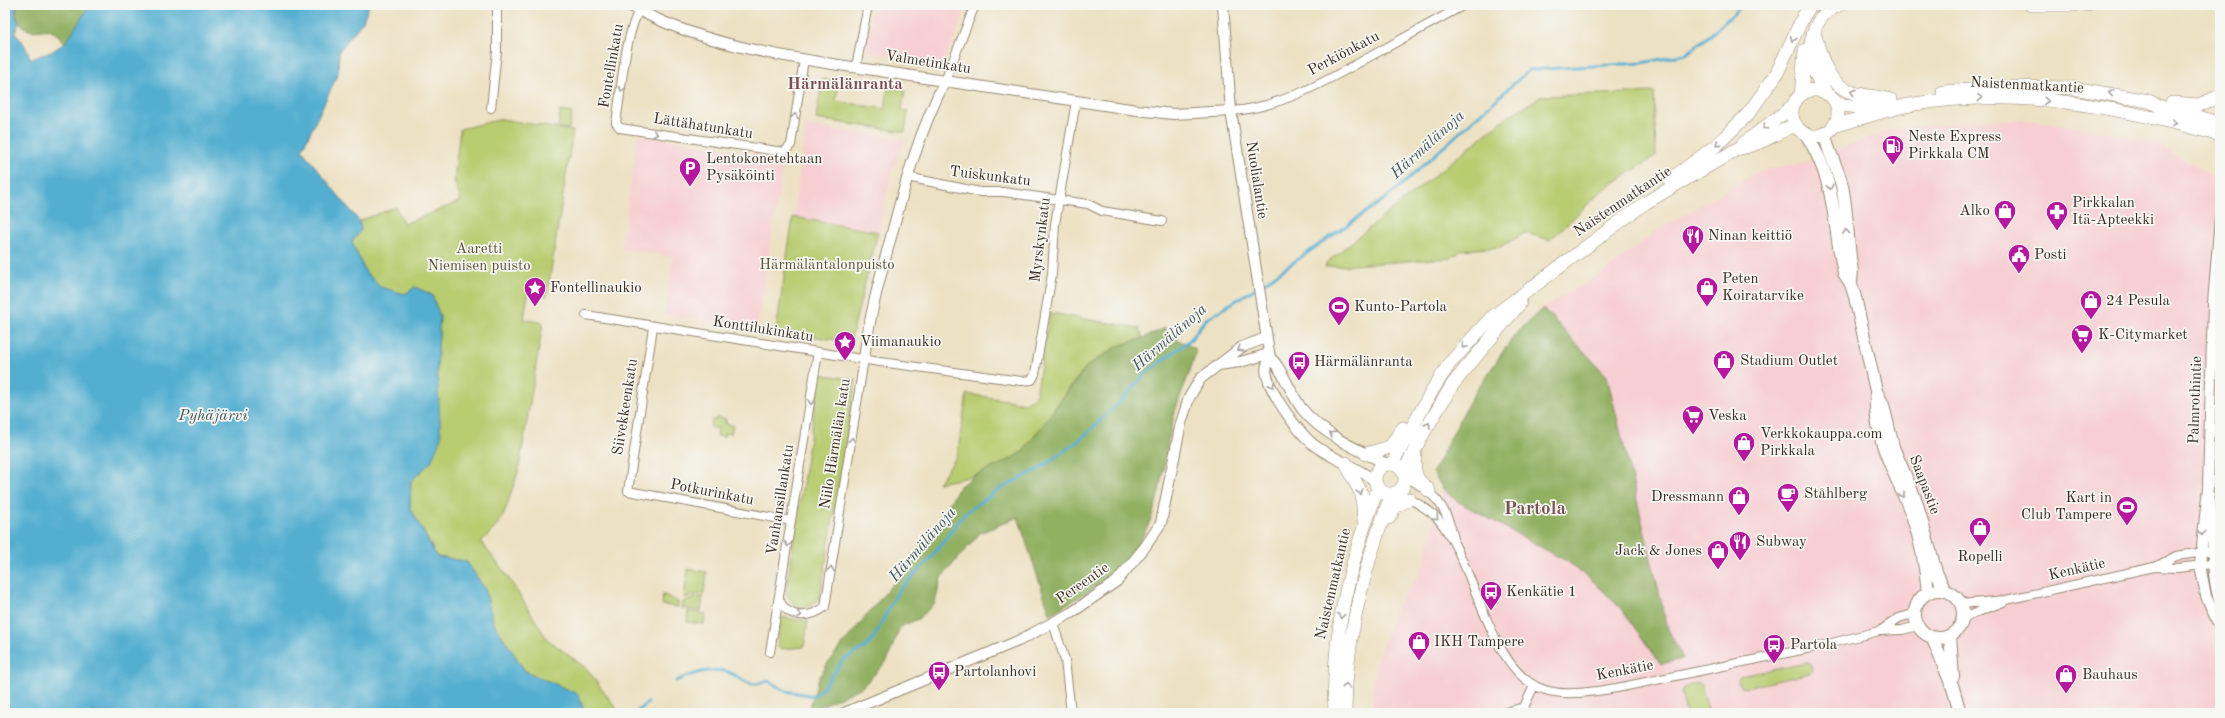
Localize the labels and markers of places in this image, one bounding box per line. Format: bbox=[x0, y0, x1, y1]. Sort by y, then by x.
place label: Neste Express Pirkkala CM bbox=[1908, 130, 2001, 162]
fuel station icon: Neste Express Pirkkala CM bbox=[1880, 133, 1906, 166]
place label: Lentokonetehtaan Pysäköinti bbox=[706, 152, 822, 184]
parking icon: Lentokonetehtaan Pysäköinti bbox=[677, 155, 703, 188]
place label: Pirkkalan Itä-Apteekki bbox=[2072, 196, 2154, 228]
shop icon: Alko bbox=[1992, 198, 2018, 231]
pharmacy icon: Pirkkalan Itä-Apteekki bbox=[2044, 199, 2070, 232]
place label: Alko bbox=[1959, 204, 1990, 219]
restaurant icon: Ninan keittiö bbox=[1680, 223, 1706, 256]
place label: Ninan keittiö bbox=[1708, 229, 1792, 244]
public building icon: Posti bbox=[2006, 242, 2032, 275]
place label: Posti bbox=[2034, 248, 2067, 263]
place label: Peten Koiratarvike bbox=[1722, 272, 1804, 304]
place icon: Fontellinaukio bbox=[522, 275, 548, 308]
shop icon: Peten Koiratarvike bbox=[1694, 275, 1720, 308]
place label: Fontellinaukio bbox=[550, 281, 642, 296]
shop icon: 24 Pesula bbox=[2078, 288, 2104, 321]
sports icon: Kunto-Partola bbox=[1326, 294, 1352, 327]
place label: 24 Pesula bbox=[2106, 294, 2170, 309]
place label: Kunto-Partola bbox=[1354, 300, 1448, 315]
supermarket icon: K-Citymarket bbox=[2069, 322, 2095, 355]
place label: K-Citymarket bbox=[2098, 328, 2188, 343]
place icon: Viimanaukio bbox=[832, 329, 858, 362]
place label: Viimanaukio bbox=[860, 335, 941, 350]
shop icon: Stadium Outlet bbox=[1711, 348, 1737, 381]
bus stop icon: Härmälänranta bbox=[1286, 349, 1312, 382]
place label: Stadium Outlet bbox=[1740, 354, 1838, 369]
place label: Härmälänranta bbox=[1314, 355, 1413, 370]
supermarket icon: Veska bbox=[1680, 403, 1706, 436]
place label: Veska bbox=[1708, 409, 1747, 424]
place label: Verkkokauppa.com Pirkkala bbox=[1760, 427, 1883, 459]
shop icon: Verkkokauppa.com Pirkkala bbox=[1731, 430, 1757, 463]
cafe icon: Ståhlberg bbox=[1775, 481, 1801, 514]
shop icon: Dressmann bbox=[1726, 484, 1752, 517]
place label: Ståhlberg bbox=[1804, 487, 1867, 502]
place label: Dressmann bbox=[1651, 490, 1724, 505]
place label: Kart in Club Tampere bbox=[2021, 491, 2112, 523]
sports icon: Kart in Club Tampere bbox=[2114, 494, 2140, 527]
shop icon: Ropelli bbox=[1967, 515, 1993, 548]
restaurant icon: Subway bbox=[1727, 529, 1753, 562]
place label: Subway bbox=[1756, 535, 1807, 550]
shop icon: Jack & Jones bbox=[1705, 538, 1731, 571]
place label: Jack & Jones bbox=[1615, 544, 1702, 559]
place label: Ropelli bbox=[1957, 550, 2003, 565]
bus stop icon: Kenkätie 1 bbox=[1478, 579, 1504, 612]
place label: Kenkätie 1 bbox=[1506, 585, 1577, 600]
shop icon: IKH Tampere bbox=[1406, 629, 1432, 662]
bus stop icon: Partola bbox=[1761, 632, 1787, 665]
place label: IKH Tampere bbox=[1434, 635, 1524, 650]
place label: Partola bbox=[1790, 638, 1838, 653]
bus stop icon: Partolanhovi bbox=[926, 659, 952, 692]
shop icon: Bauhaus bbox=[2053, 662, 2079, 695]
place label: Partolanhovi bbox=[954, 665, 1036, 680]
place label: Bauhaus bbox=[2082, 668, 2138, 683]

